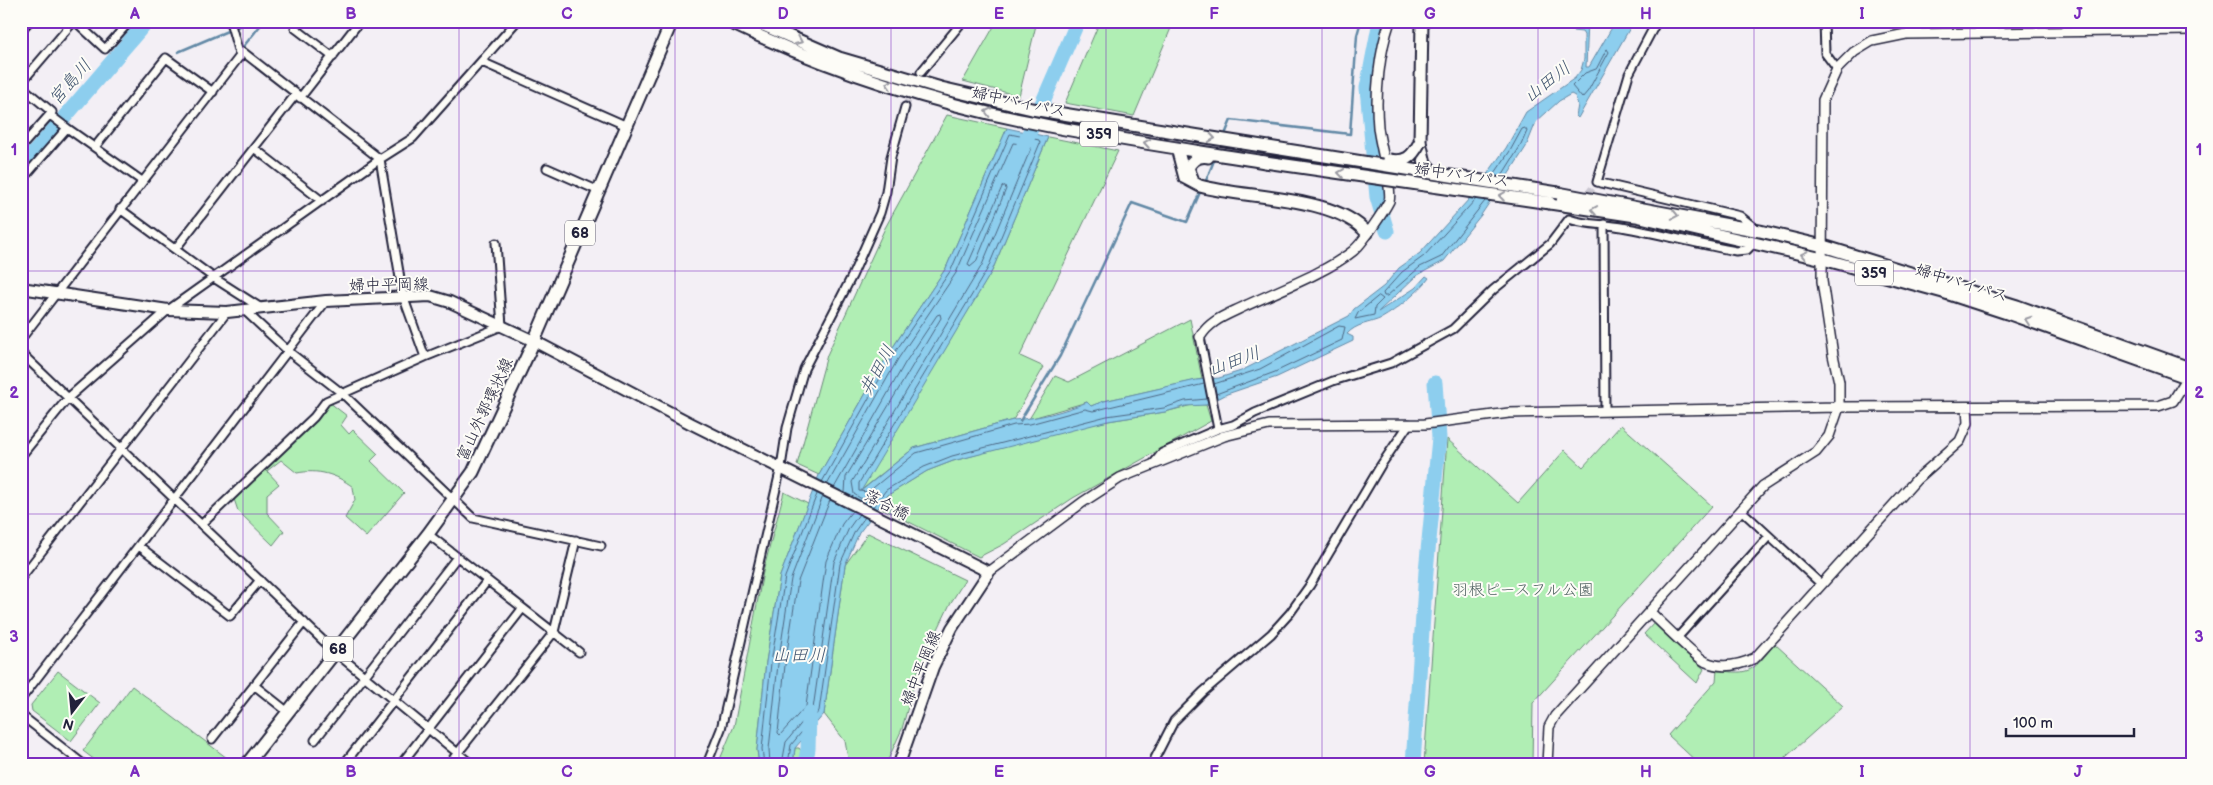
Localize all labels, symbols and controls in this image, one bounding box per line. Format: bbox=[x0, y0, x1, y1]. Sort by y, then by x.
text: A bbox=[129, 5, 140, 24]
text: B bbox=[345, 5, 357, 24]
text: C bbox=[561, 5, 573, 24]
text: D bbox=[777, 5, 789, 24]
text: E bbox=[994, 5, 1004, 24]
text: F bbox=[1209, 5, 1219, 24]
text: G bbox=[1424, 5, 1436, 24]
text: H bbox=[1640, 5, 1652, 24]
text: I bbox=[1859, 5, 1865, 24]
text: J bbox=[2074, 5, 2083, 24]
one-way arrow bbox=[794, 34, 803, 45]
water label: 宮島川 bbox=[45, 55, 96, 110]
water label: 山田川 bbox=[1520, 57, 1575, 107]
one-way arrow bbox=[885, 80, 893, 90]
street label: 婦中バイパス bbox=[970, 83, 1067, 122]
one-way arrow bbox=[983, 107, 992, 118]
road number: 359 bbox=[1080, 122, 1118, 146]
one-way arrow bbox=[1208, 132, 1217, 142]
one-way arrow bbox=[1143, 138, 1152, 148]
text: 1 bbox=[11, 141, 17, 160]
text: 1 bbox=[2196, 141, 2202, 160]
street label: 婦中バイパス bbox=[1413, 159, 1510, 192]
one-way arrow bbox=[1337, 168, 1345, 179]
one-way arrow bbox=[1498, 191, 1506, 202]
one-way arrow bbox=[1590, 205, 1598, 216]
one-way arrow bbox=[1671, 209, 1679, 220]
road number: 68 bbox=[565, 220, 595, 246]
one-way arrow bbox=[1800, 250, 1809, 261]
road number: 359 bbox=[1855, 260, 1893, 286]
street label: 婦中バイパス bbox=[1913, 260, 2010, 307]
street label: 婦中平岡線 bbox=[349, 275, 429, 296]
one-way arrow bbox=[2024, 316, 2032, 326]
water label: 井田川 bbox=[855, 342, 900, 399]
water label: 山田川 bbox=[1205, 342, 1263, 381]
street label: 富山外郭環状線 bbox=[453, 355, 518, 464]
text: 2 bbox=[9, 384, 19, 403]
text: 2 bbox=[2194, 384, 2204, 403]
street label: 落合橋 bbox=[861, 486, 912, 525]
park label: 羽根ピースフル公園 bbox=[1452, 581, 1594, 600]
text: 3 bbox=[9, 628, 19, 647]
street label: 婦中平岡線 bbox=[898, 628, 945, 709]
text: 3 bbox=[2194, 628, 2204, 647]
road number: 68 bbox=[323, 636, 353, 662]
water label: 山田川 bbox=[772, 645, 826, 666]
north arrow bbox=[48, 688, 98, 738]
scale bar bbox=[2006, 705, 2133, 737]
text: N bbox=[61, 714, 76, 734]
text: 100 m bbox=[2013, 714, 2053, 733]
text: A bbox=[129, 763, 140, 782]
text: B bbox=[345, 763, 357, 782]
text: C bbox=[561, 763, 573, 782]
text: D bbox=[777, 763, 789, 782]
text: E bbox=[994, 763, 1004, 782]
text: F bbox=[1209, 763, 1219, 782]
text: G bbox=[1424, 763, 1436, 782]
text: H bbox=[1640, 763, 1652, 782]
text: I bbox=[1859, 763, 1865, 782]
text: J bbox=[2074, 763, 2083, 782]

